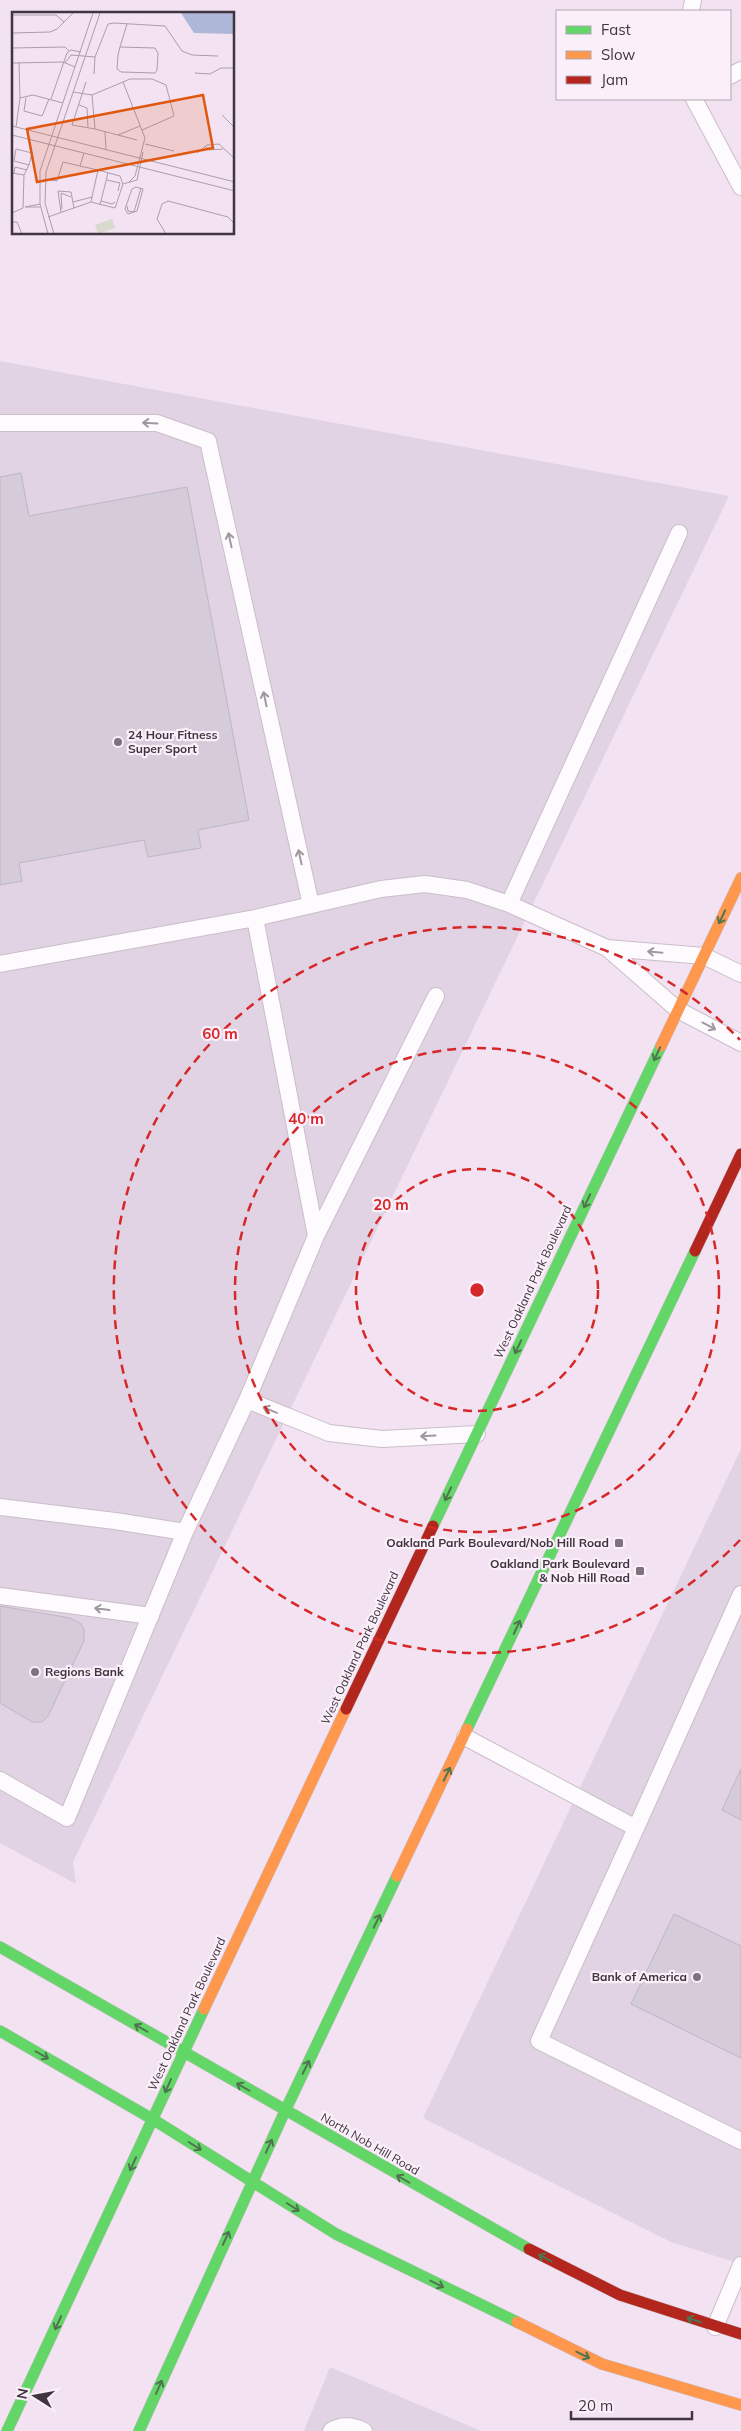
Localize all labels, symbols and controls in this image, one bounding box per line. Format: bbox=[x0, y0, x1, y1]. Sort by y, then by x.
legend bbox=[556, 10, 731, 100]
inset map bbox=[12, 12, 235, 235]
text: Fast bbox=[601, 20, 631, 39]
text: Slow bbox=[601, 45, 635, 64]
text: Jam bbox=[601, 70, 628, 89]
one-way arrow bbox=[142, 419, 158, 428]
one-way arrow bbox=[225, 533, 234, 549]
one-way arrow bbox=[260, 691, 269, 707]
place label: 24 Hour Fitness Super Sport bbox=[128, 727, 218, 756]
marker: 24 Hour Fitness Super Sport bbox=[112, 736, 124, 748]
one-way arrow bbox=[295, 850, 304, 866]
one-way arrow bbox=[717, 909, 727, 924]
one-way arrow bbox=[648, 947, 664, 957]
one-way arrow bbox=[702, 1021, 717, 1031]
text: 60 m bbox=[202, 1024, 238, 1043]
one-way arrow bbox=[652, 1046, 661, 1061]
text: 40 m bbox=[288, 1109, 324, 1128]
one-way arrow bbox=[582, 1193, 592, 1208]
text: 20 m bbox=[373, 1195, 409, 1214]
street label: West Oakland Park Boulevard bbox=[490, 1203, 575, 1361]
centre of rings bbox=[468, 1281, 486, 1299]
one-way arrow bbox=[512, 1340, 522, 1355]
one-way arrow bbox=[263, 1404, 278, 1413]
one-way arrow bbox=[420, 1432, 436, 1441]
one-way arrow bbox=[443, 1486, 452, 1501]
place label: Oakland Park Boulevard/Nob Hill Road bbox=[386, 1535, 609, 1550]
marker: Oakland Park Boulevard/Nob Hill Road bbox=[613, 1537, 625, 1549]
place label: Oakland Park Boulevard & Nob Hill Road bbox=[490, 1556, 630, 1585]
marker: Oakland Park Boulevard & Nob Hill Road bbox=[634, 1565, 646, 1577]
street label: West Oakland Park Boulevard bbox=[317, 1569, 402, 1727]
one-way arrow bbox=[95, 1604, 111, 1614]
one-way arrow bbox=[512, 1620, 522, 1635]
place label: Regions Bank bbox=[45, 1664, 124, 1679]
marker: Regions Bank bbox=[29, 1666, 41, 1678]
one-way arrow bbox=[443, 1767, 452, 1782]
one-way arrow bbox=[372, 1913, 382, 1928]
street label: West Oakland Park Boulevard bbox=[144, 1935, 229, 2093]
place label: Bank of America bbox=[592, 1969, 687, 1984]
marker: Bank of America bbox=[691, 1971, 703, 1983]
one-way arrow bbox=[134, 2023, 148, 2033]
one-way arrow bbox=[35, 2051, 49, 2061]
one-way arrow bbox=[302, 2060, 311, 2075]
one-way arrow bbox=[163, 2078, 173, 2093]
one-way arrow bbox=[236, 2081, 250, 2091]
street label: North Nob Hill Road bbox=[318, 2109, 422, 2178]
one-way arrow bbox=[264, 2139, 274, 2154]
one-way arrow bbox=[188, 2140, 202, 2151]
one-way arrow bbox=[128, 2156, 137, 2171]
one-way arrow bbox=[396, 2173, 410, 2183]
one-way arrow bbox=[286, 2203, 300, 2213]
one-way arrow bbox=[221, 2231, 231, 2246]
one-way arrow bbox=[538, 2252, 553, 2262]
one-way arrow bbox=[429, 2280, 444, 2289]
one-way arrow bbox=[53, 2315, 62, 2330]
one-way arrow bbox=[687, 2315, 703, 2324]
one-way arrow bbox=[575, 2351, 590, 2360]
north arrow bbox=[10, 2371, 60, 2421]
one-way arrow bbox=[155, 2380, 165, 2395]
text: N bbox=[12, 2387, 32, 2400]
scale bar bbox=[571, 2388, 692, 2420]
text: 20 m bbox=[578, 2396, 613, 2415]

